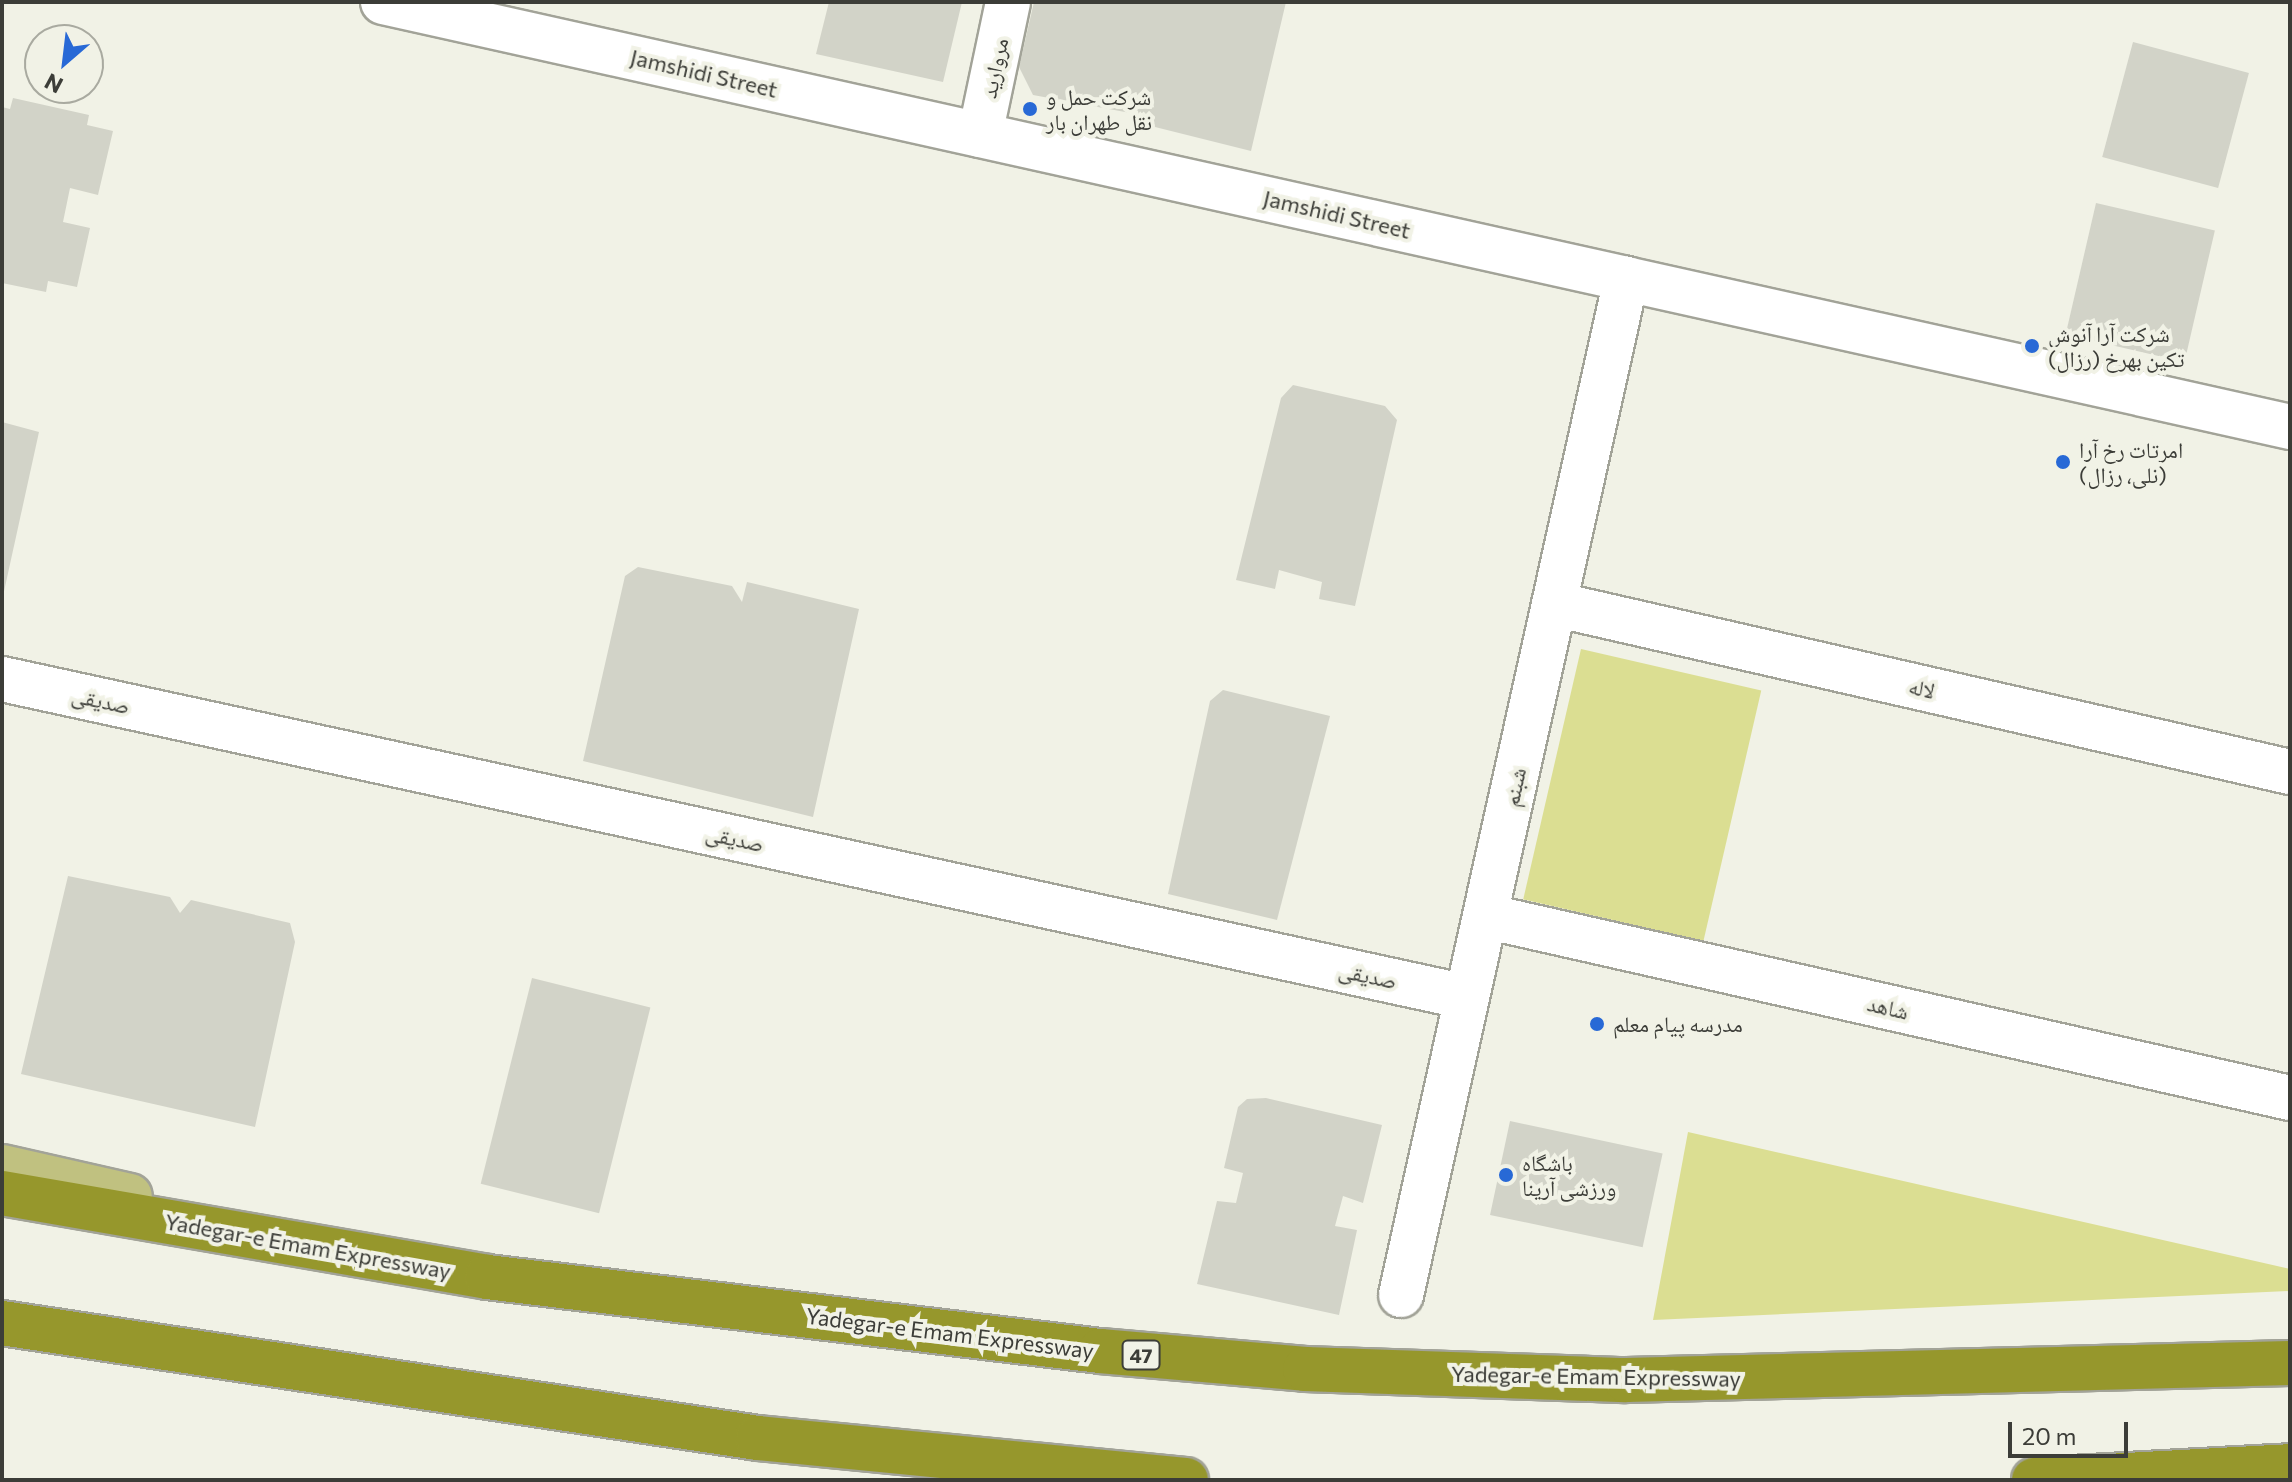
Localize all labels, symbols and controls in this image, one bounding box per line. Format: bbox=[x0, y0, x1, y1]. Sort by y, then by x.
north arrow bbox=[24, 24, 104, 104]
street label: مروارید bbox=[975, 35, 1013, 101]
street label: Jamshidi Street bbox=[628, 43, 780, 103]
text: N bbox=[40, 68, 67, 100]
place label: شرکت حمل و نقل طهران بار bbox=[1046, 83, 1152, 134]
marker: شرکت حمل و نقل طهران بار bbox=[1021, 100, 1039, 118]
street label: Jamshidi Street bbox=[1261, 184, 1413, 244]
place label: شرکت آرا آنوش تکین بهرخ (رزال) bbox=[2048, 320, 2184, 372]
marker: شرکت آرا آنوش تکین بهرخ (رزال) bbox=[2023, 337, 2041, 355]
place label: امرتات رخ آرا (نلی، رزال) bbox=[2079, 436, 2183, 488]
marker: امرتات رخ آرا (نلی، رزال) bbox=[2054, 453, 2072, 471]
street label: لاله bbox=[1906, 672, 1938, 704]
street label: صدیقی bbox=[69, 681, 133, 719]
street label: شبنم bbox=[1497, 765, 1531, 809]
street label: صدیقی bbox=[703, 819, 767, 857]
street label: صدیقی bbox=[1336, 956, 1400, 994]
street label: شاهد bbox=[1865, 989, 1911, 1025]
place label: مدرسه پیام معلم bbox=[1613, 1011, 1743, 1037]
marker: مدرسه پیام معلم bbox=[1588, 1015, 1606, 1033]
place label: باشگاه ورزشی آرینا bbox=[1522, 1149, 1616, 1200]
marker: باشگاه ورزشی آرینا bbox=[1497, 1166, 1515, 1184]
street label: Yadegar-e Emam Expressway bbox=[163, 1208, 453, 1284]
street label: Yadegar-e Emam Expressway bbox=[805, 1302, 1095, 1364]
road number: 47 bbox=[1121, 1339, 1161, 1371]
street label: Yadegar-e Emam Expressway bbox=[1451, 1360, 1741, 1392]
scale bar bbox=[2012, 1406, 2132, 1456]
text: 20 m bbox=[2022, 1421, 2076, 1450]

